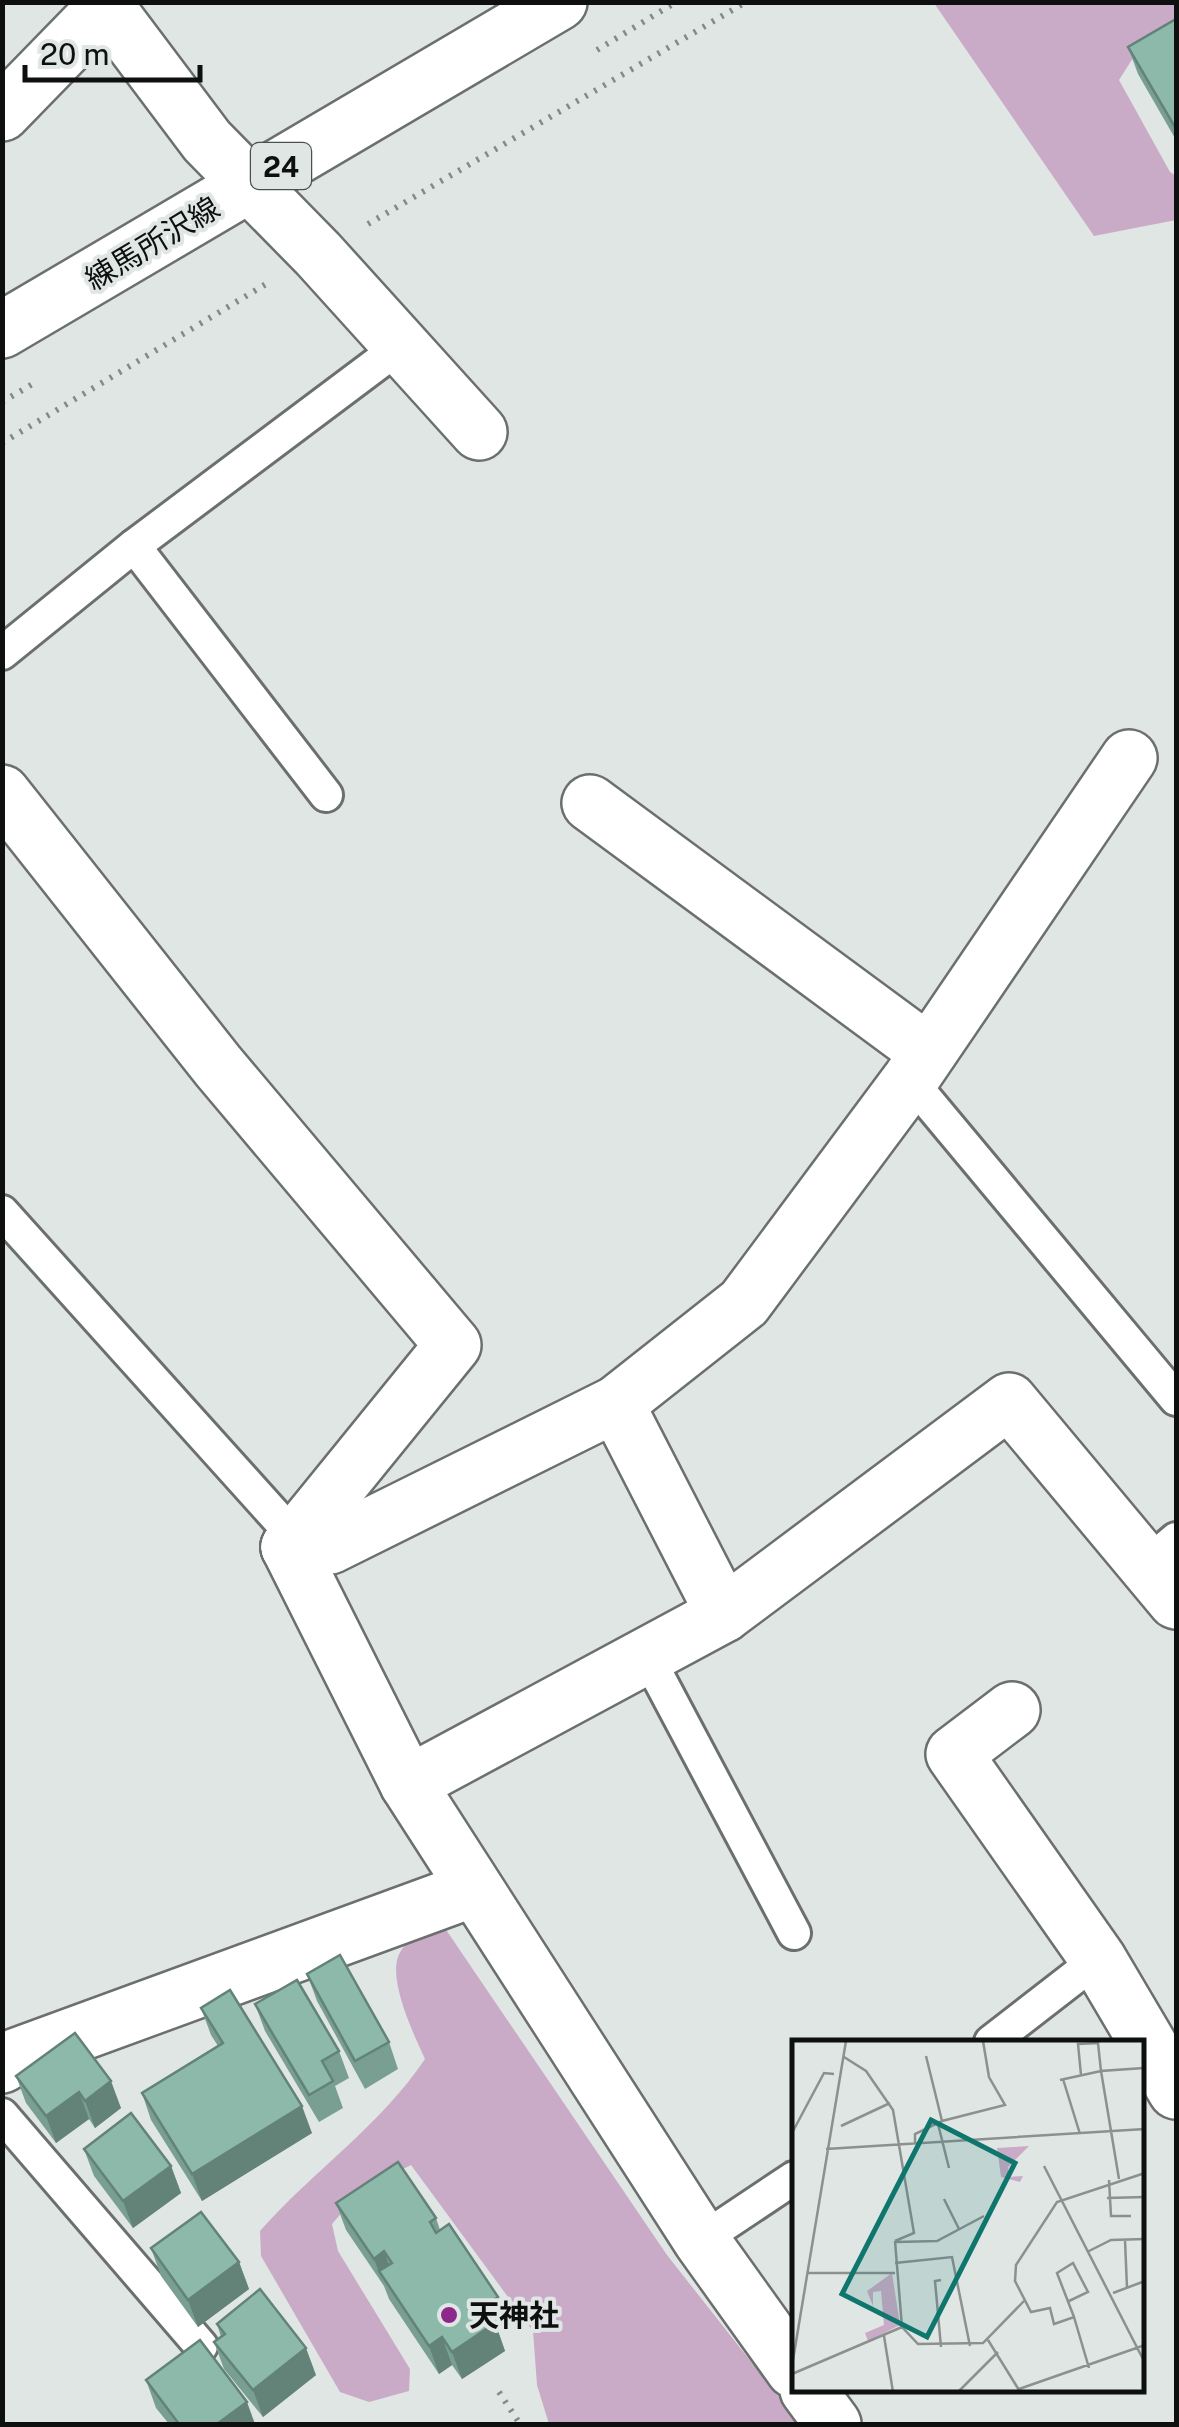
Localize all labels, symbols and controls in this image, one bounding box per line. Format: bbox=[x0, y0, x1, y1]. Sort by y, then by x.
scale bar bbox=[25, 20, 200, 82]
text: 20 m bbox=[40, 36, 109, 72]
road number: 24 bbox=[251, 143, 311, 189]
street label: 練馬所沢線 bbox=[78, 189, 226, 297]
inset map bbox=[792, 2040, 1144, 2392]
place label: 天神社 bbox=[469, 2297, 559, 2333]
marker: 天神社 bbox=[438, 2304, 460, 2326]

